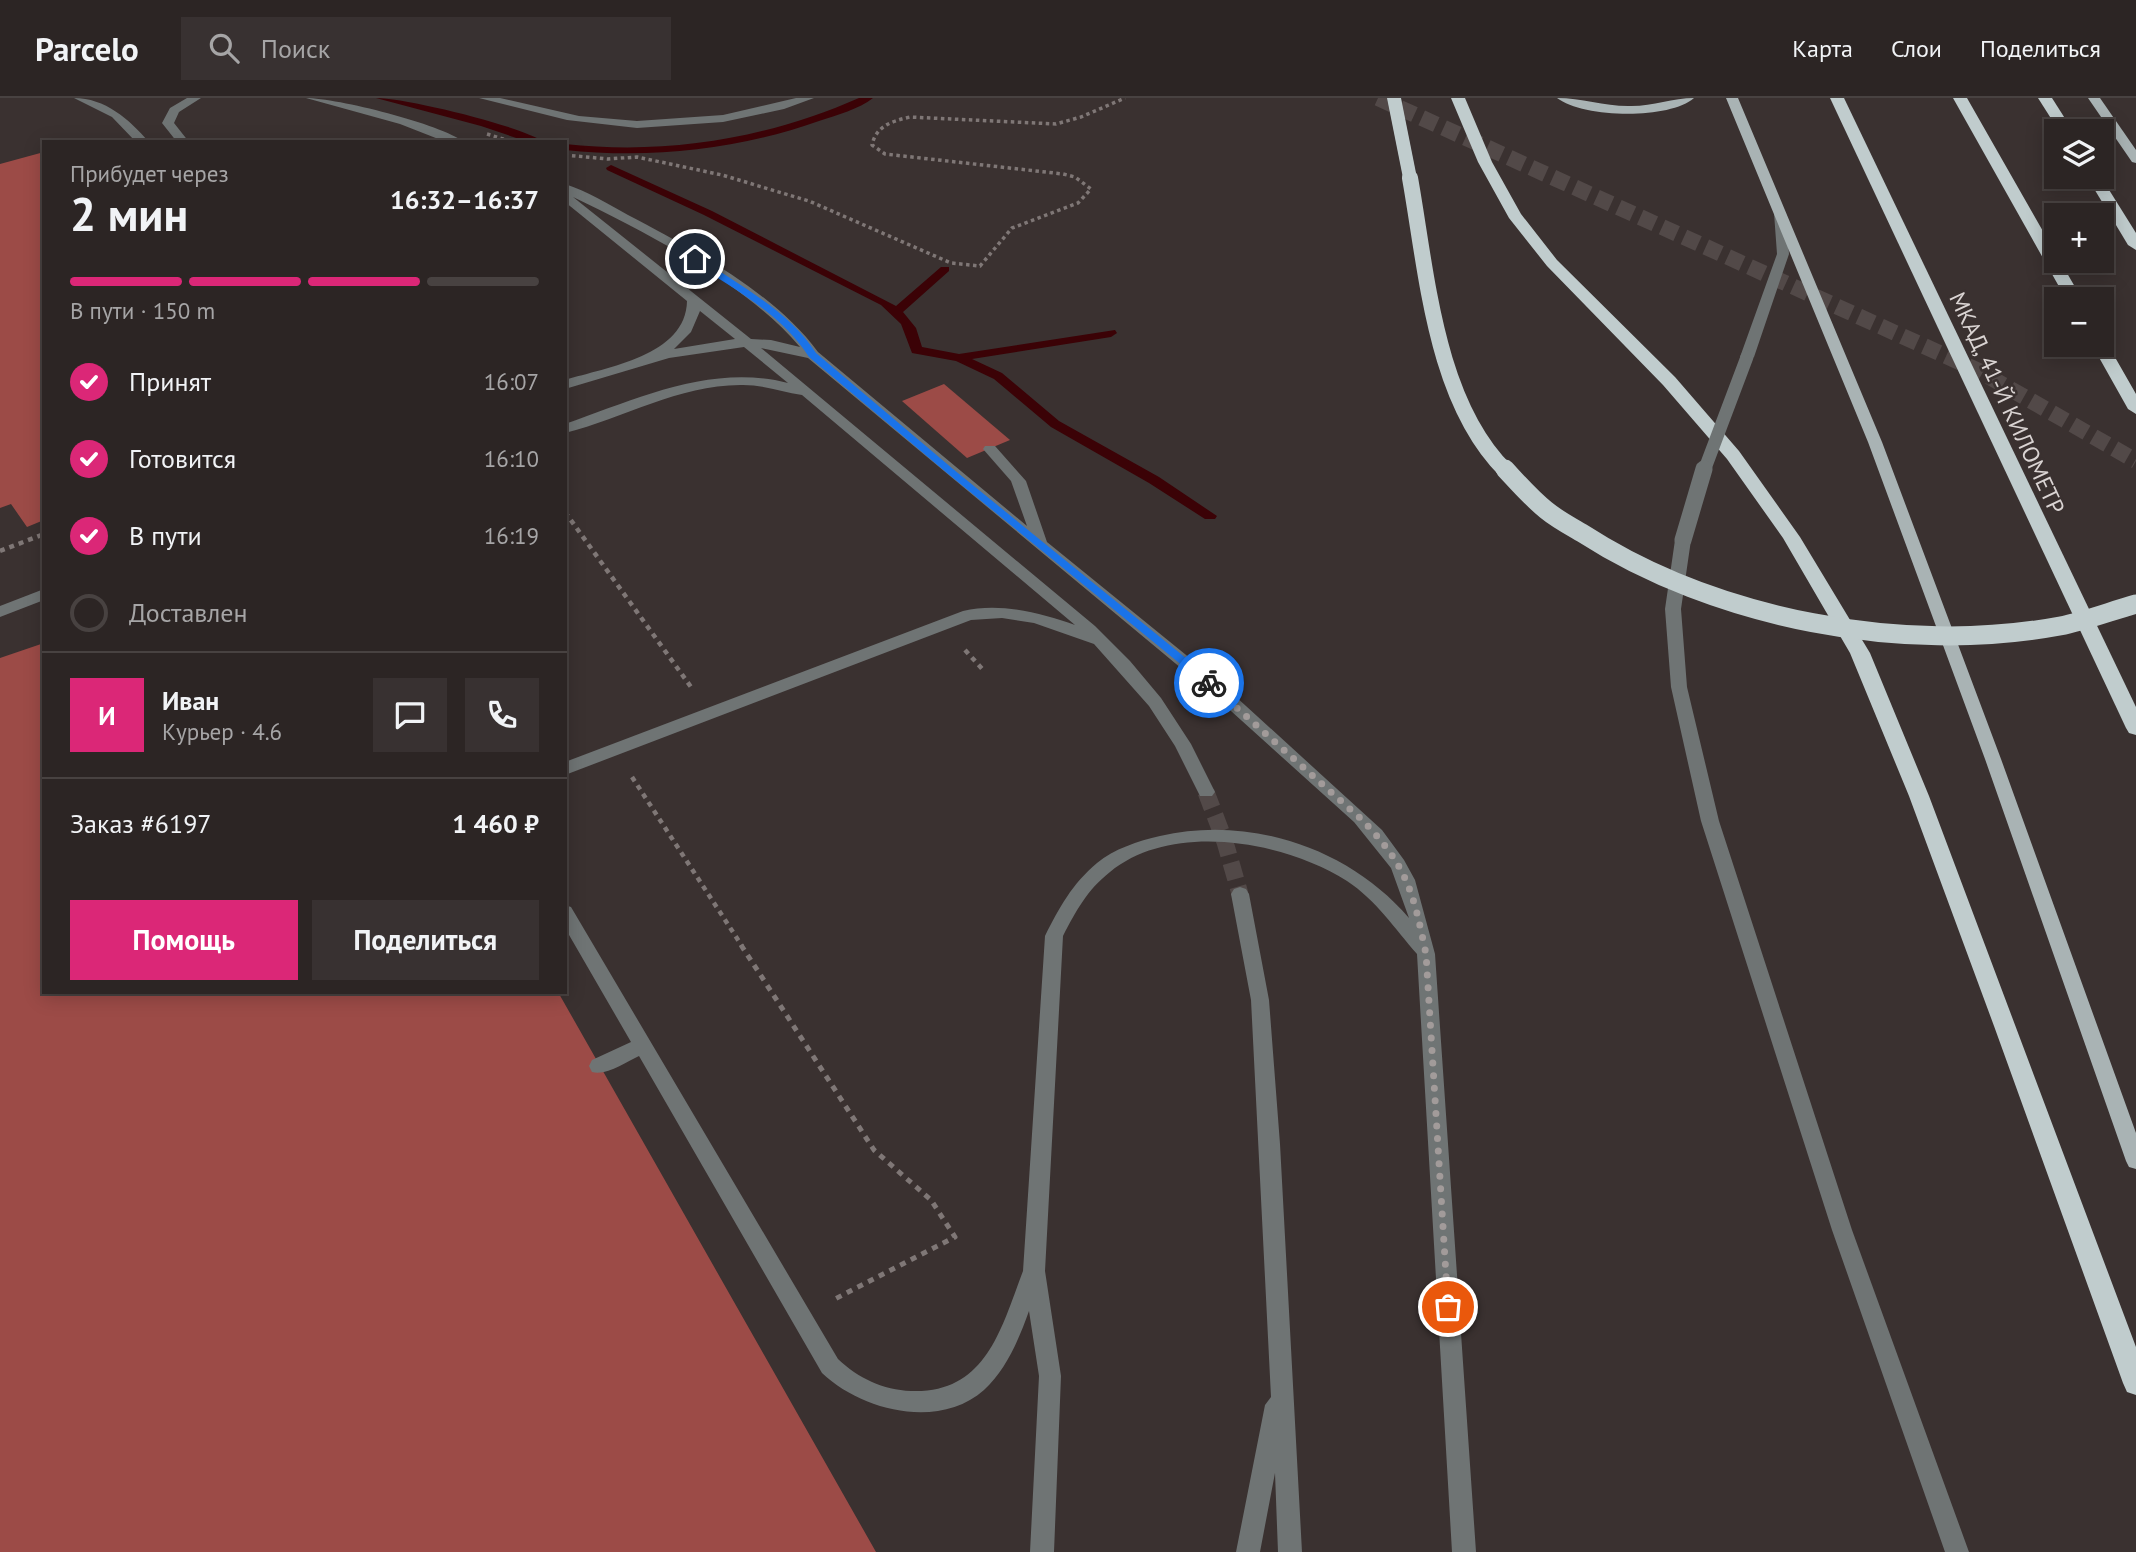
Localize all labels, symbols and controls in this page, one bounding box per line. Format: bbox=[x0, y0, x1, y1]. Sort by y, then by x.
search box bbox=[181, 17, 671, 80]
text: Parcelo bbox=[35, 27, 139, 70]
icon: search bbox=[205, 29, 243, 67]
text: Поиск bbox=[261, 32, 330, 65]
text: Карта bbox=[1792, 33, 1853, 64]
text: Слои bbox=[1891, 33, 1942, 64]
text: Поделиться bbox=[1980, 33, 2101, 64]
map controls bbox=[2044, 119, 2114, 357]
button: layers bbox=[2044, 119, 2114, 189]
text: Прибудет через bbox=[70, 159, 229, 188]
text: 16:32–16:37 bbox=[390, 183, 539, 216]
text: 2 мин bbox=[70, 184, 188, 244]
button: + bbox=[2044, 203, 2114, 273]
pin bbox=[665, 229, 725, 289]
icon: home bbox=[676, 240, 714, 278]
street label: МКАД, 41-Й КИЛОМЕТР bbox=[1943, 287, 2072, 518]
button: − bbox=[2044, 287, 2114, 357]
text: В пути · 150 m bbox=[70, 296, 215, 325]
icon: check bbox=[70, 363, 108, 401]
text: Принят bbox=[129, 365, 211, 398]
text: 16:07 bbox=[484, 367, 539, 396]
icon: check bbox=[70, 440, 108, 478]
text: Готовится bbox=[129, 442, 236, 475]
text: 16:10 bbox=[484, 444, 539, 473]
icon: check bbox=[70, 517, 108, 555]
text: В пути bbox=[129, 519, 202, 552]
text: 16:19 bbox=[484, 521, 539, 550]
text: Доставлен bbox=[129, 596, 248, 629]
courier bbox=[1174, 648, 1244, 718]
icon: bike bbox=[1190, 664, 1228, 702]
button: chat bbox=[373, 678, 447, 752]
button: phone bbox=[465, 678, 539, 752]
text: Иван bbox=[162, 684, 219, 717]
text: И bbox=[98, 699, 116, 732]
text: Курьер · 4.6 bbox=[162, 717, 282, 746]
text: Заказ #6197 bbox=[70, 807, 212, 840]
text: 1 460 ₽ bbox=[452, 807, 539, 840]
button: Помощь bbox=[70, 900, 298, 980]
button: Поделиться bbox=[312, 900, 539, 980]
pin bbox=[1418, 1277, 1478, 1337]
icon: bag bbox=[1429, 1288, 1467, 1326]

